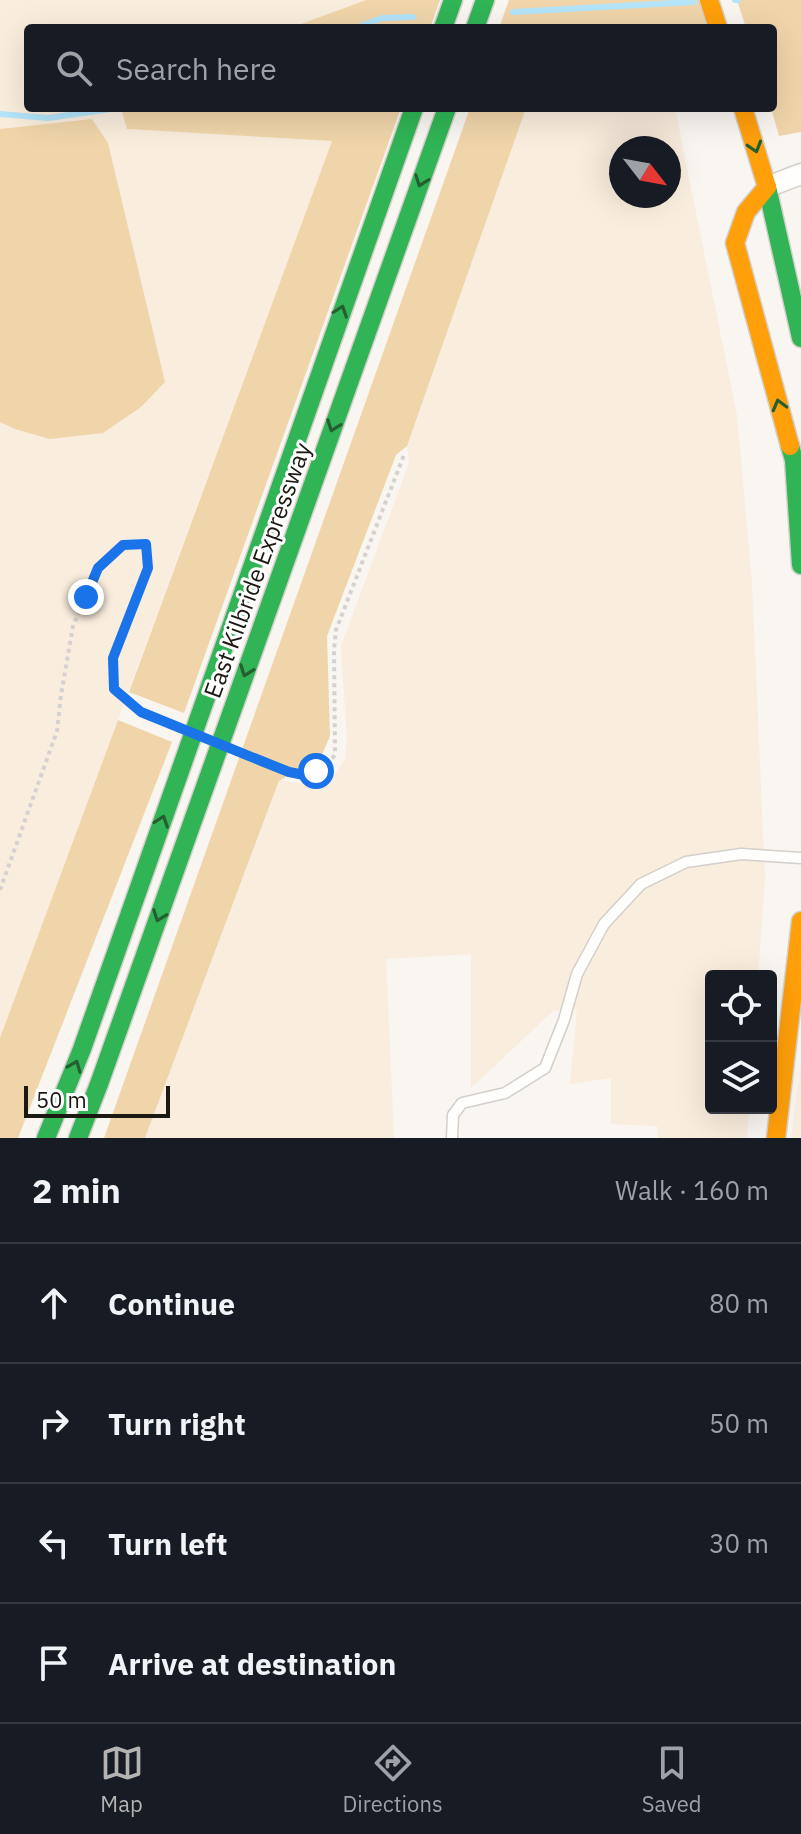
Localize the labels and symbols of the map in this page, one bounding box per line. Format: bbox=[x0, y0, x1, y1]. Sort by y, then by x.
north arrow bbox=[609, 136, 681, 208]
one-way arrow bbox=[746, 140, 762, 154]
one-way arrow bbox=[414, 174, 430, 188]
one-way arrow bbox=[332, 305, 348, 319]
one-way arrow bbox=[772, 399, 788, 412]
one-way arrow bbox=[327, 419, 343, 433]
street label: East Kilbride Expressway bbox=[196, 438, 318, 702]
route end bbox=[68, 579, 104, 615]
one-way arrow bbox=[239, 663, 256, 677]
route start bbox=[298, 753, 334, 789]
one-way arrow bbox=[153, 814, 169, 828]
one-way arrow bbox=[152, 908, 168, 922]
one-way arrow bbox=[66, 1060, 82, 1074]
scale bar bbox=[24, 1082, 170, 1118]

